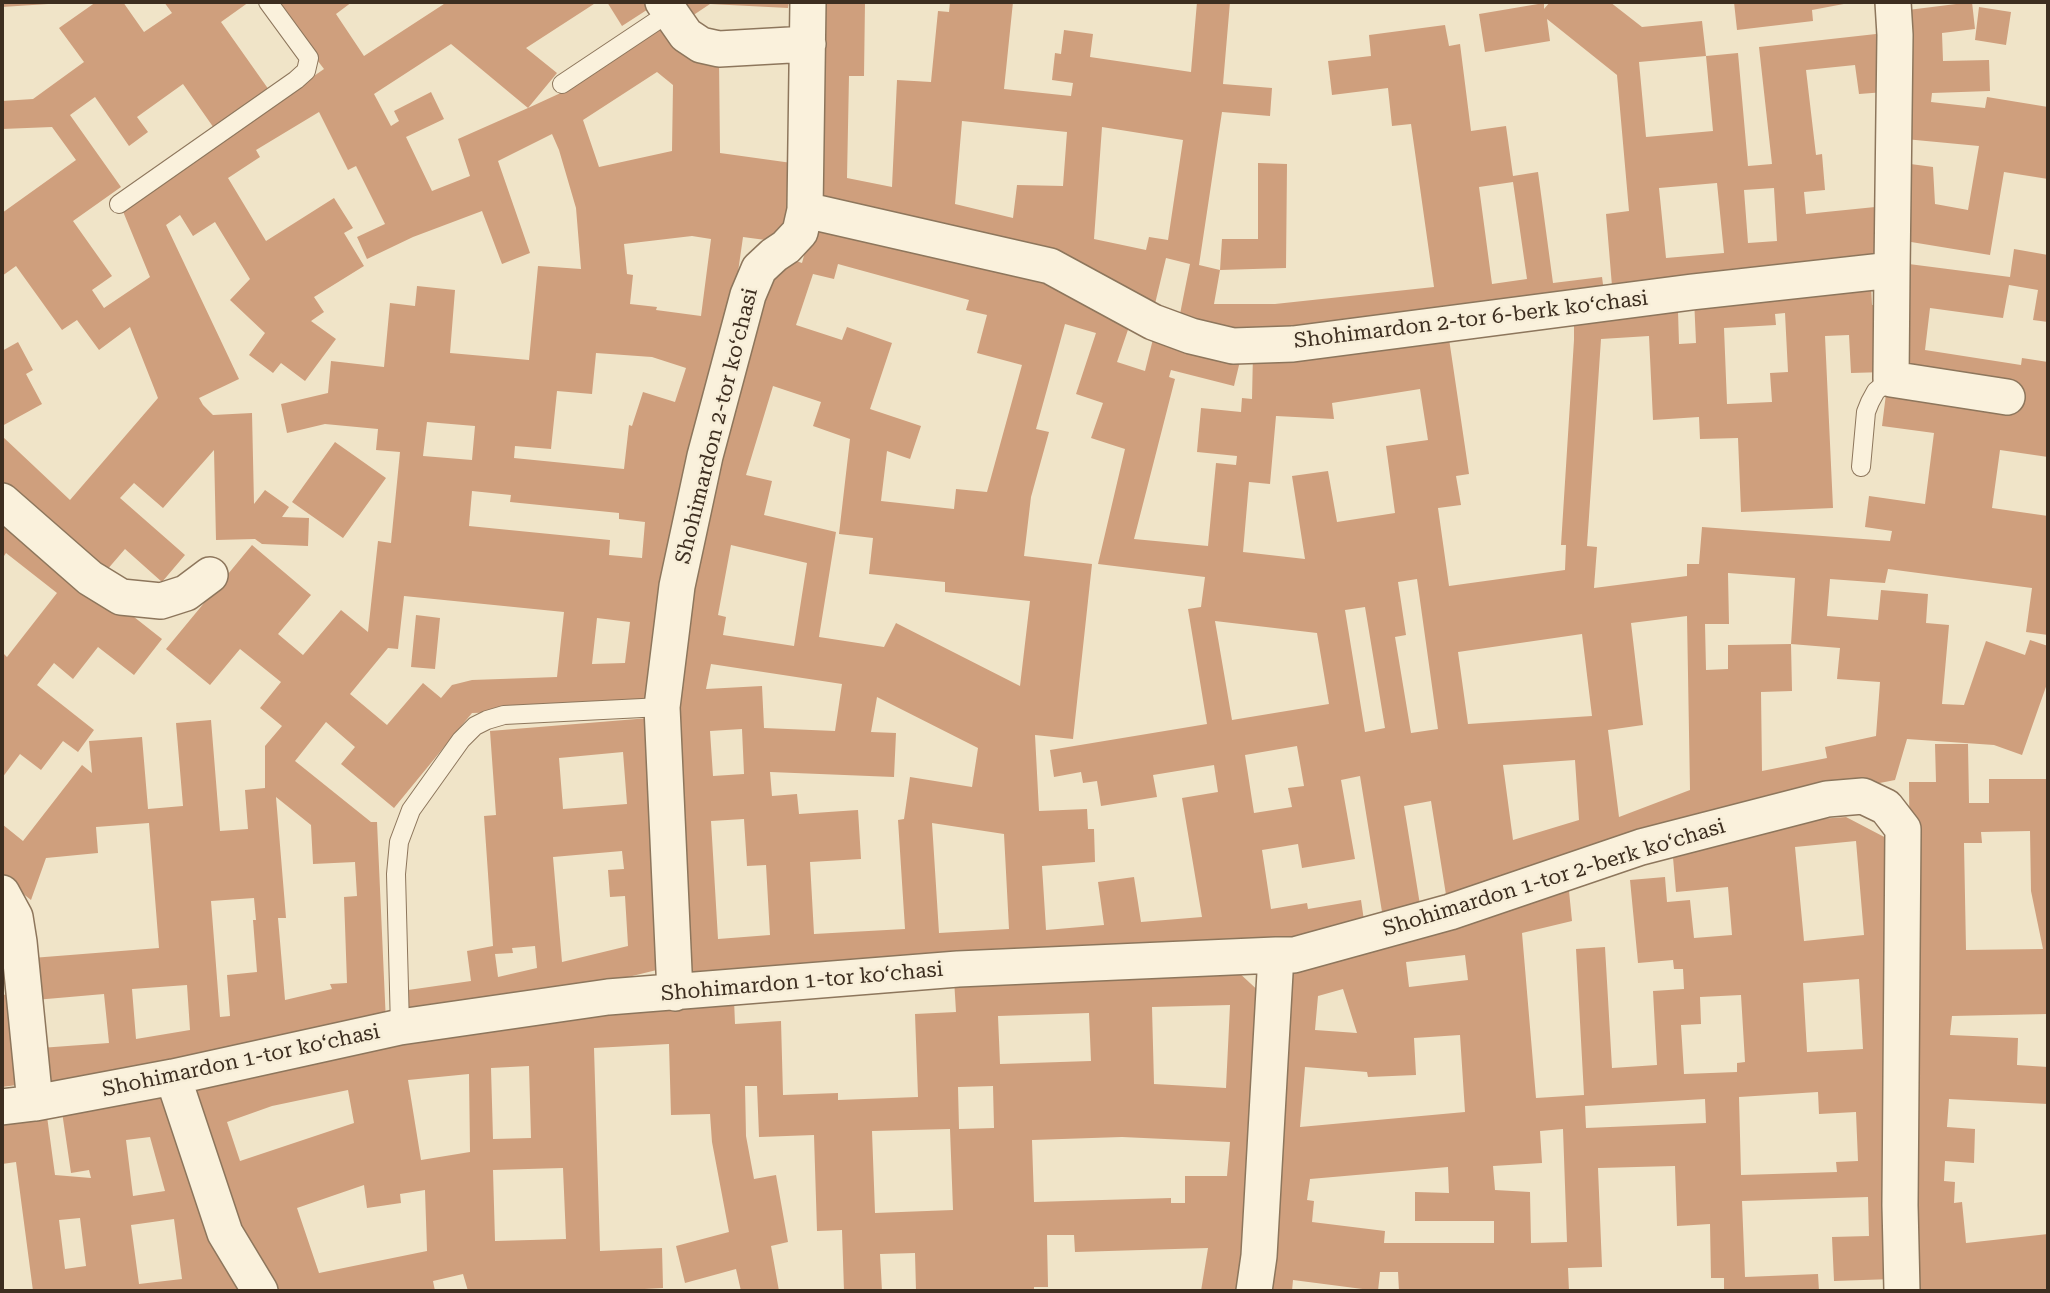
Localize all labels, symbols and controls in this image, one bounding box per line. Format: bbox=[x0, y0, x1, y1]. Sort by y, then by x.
street label: Shohimardon 2-tor koʻchasi bbox=[671, 286, 763, 566]
street label: Shohimardon 2-tor 6-berk koʻchasi bbox=[1292, 286, 1650, 354]
street label: Shohimardon 1-tor 2-berk koʻchasi bbox=[1380, 814, 1728, 942]
street label: Shohimardon 1-tor koʻchasi bbox=[660, 957, 944, 1007]
street label: Shohimardon 1-tor koʻchasi bbox=[100, 1019, 382, 1103]

